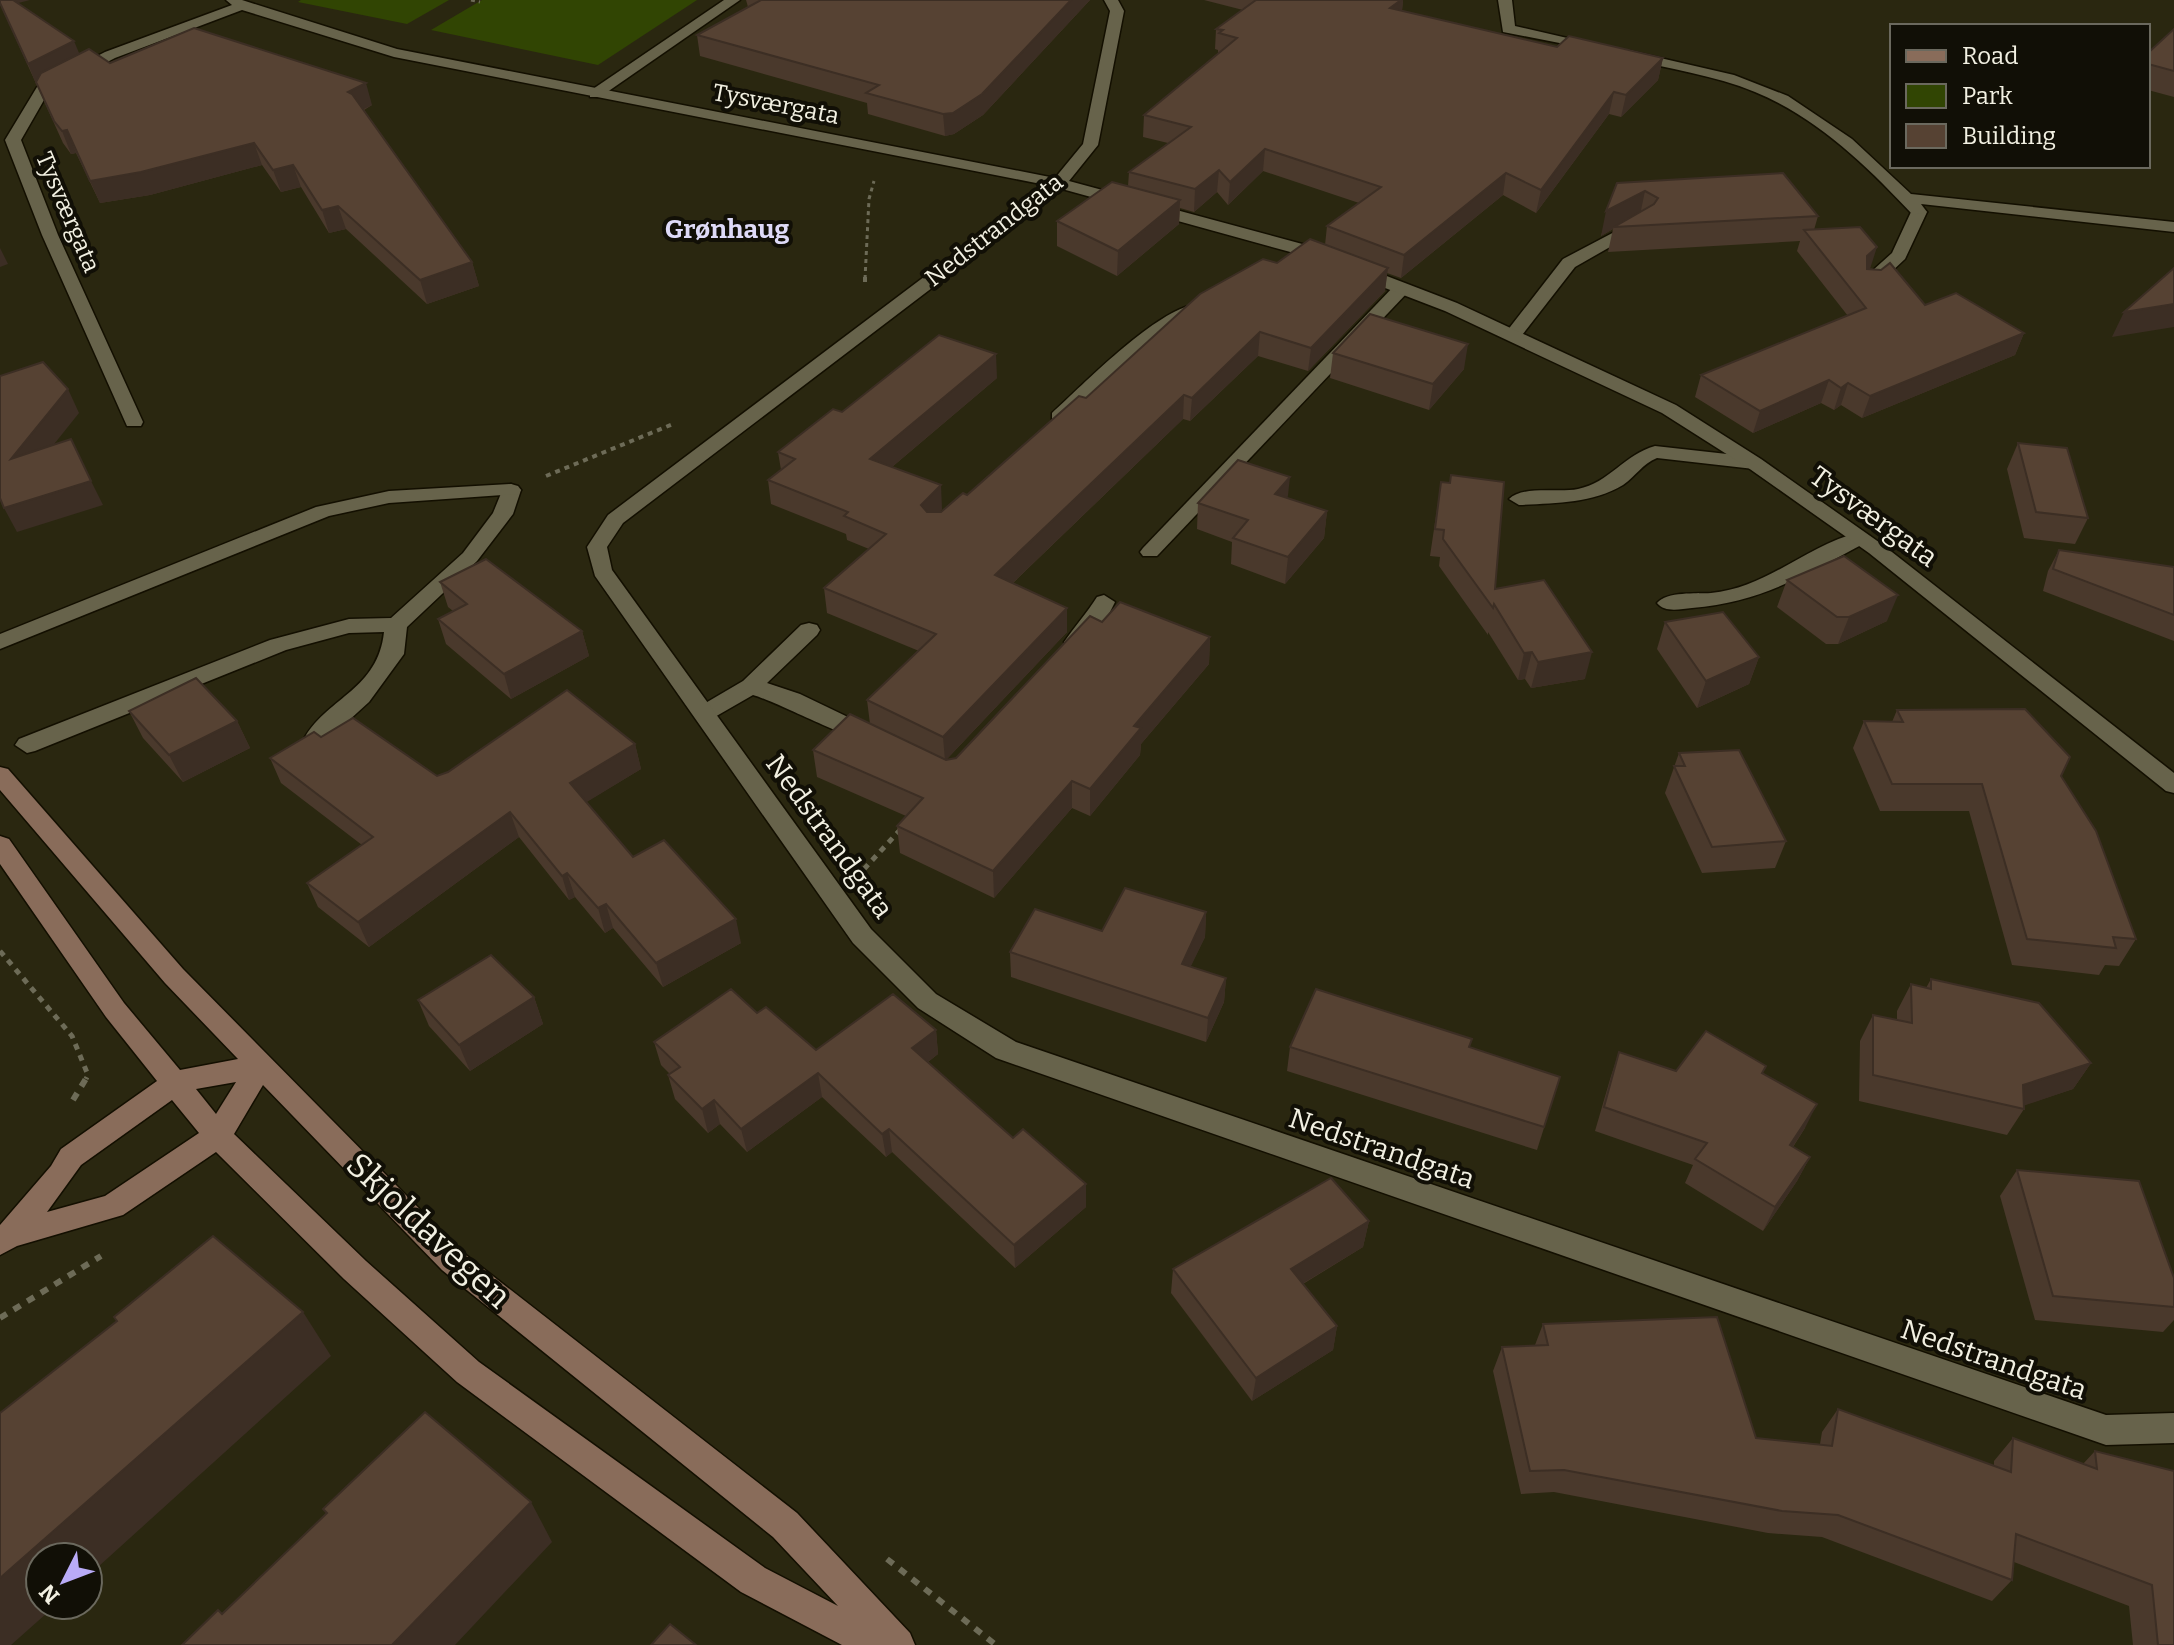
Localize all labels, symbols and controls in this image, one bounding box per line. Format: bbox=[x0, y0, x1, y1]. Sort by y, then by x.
legend bbox=[1890, 24, 2150, 168]
text: Road bbox=[1962, 42, 2018, 70]
street label: Tysværgata bbox=[710, 78, 842, 130]
text: Park bbox=[1962, 82, 2013, 110]
text: Building bbox=[1962, 122, 2056, 150]
street label: Tysværgata bbox=[30, 148, 106, 276]
street label: Nedstrandgata bbox=[920, 168, 1068, 292]
district label: Grønhaug bbox=[665, 214, 789, 245]
street label: Tysværgata bbox=[1804, 459, 1944, 574]
street label: Nedstrandgata bbox=[759, 748, 900, 925]
street label: Nedstrandgata bbox=[1285, 1101, 1479, 1196]
street label: Skjoldavegen bbox=[338, 1144, 519, 1317]
street label: Nedstrandgata bbox=[1897, 1312, 2091, 1407]
north arrow bbox=[24, 1541, 104, 1621]
text: N bbox=[34, 1579, 65, 1609]

